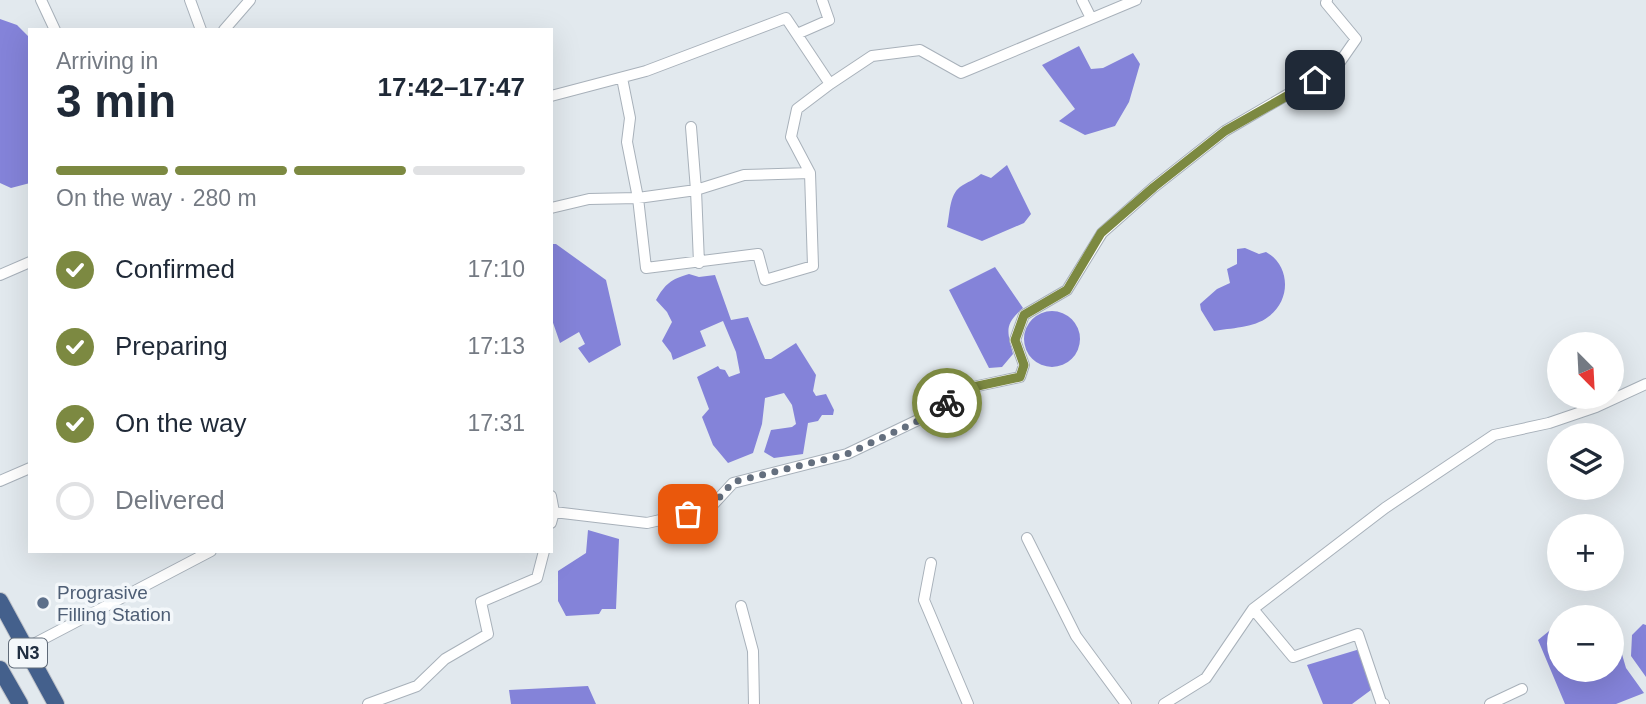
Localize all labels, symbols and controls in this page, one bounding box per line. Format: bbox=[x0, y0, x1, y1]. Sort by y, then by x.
text: Arriving in bbox=[56, 48, 158, 74]
pin bbox=[1285, 50, 1345, 110]
icon: home bbox=[1296, 61, 1334, 99]
text: 17:42–17:47 bbox=[378, 72, 525, 102]
text: 3 min bbox=[56, 75, 176, 127]
text: On the way · 280 m bbox=[56, 185, 257, 211]
icon: check bbox=[56, 251, 94, 289]
text: Confirmed bbox=[115, 254, 235, 284]
text: 17:10 bbox=[467, 256, 525, 282]
icon: check bbox=[56, 328, 94, 366]
text: Preparing bbox=[115, 331, 228, 361]
north arrow bbox=[1547, 332, 1624, 410]
map controls bbox=[1547, 332, 1624, 682]
text: 17:13 bbox=[467, 333, 525, 359]
courier bbox=[912, 368, 982, 438]
icon: bike bbox=[928, 384, 966, 422]
icon: check bbox=[56, 405, 94, 443]
text: On the way bbox=[115, 408, 247, 438]
text: 17:31 bbox=[467, 410, 525, 436]
button: layers bbox=[1547, 423, 1624, 500]
pin bbox=[658, 484, 718, 544]
text: Delivered bbox=[115, 485, 225, 515]
icon: bag bbox=[669, 495, 707, 533]
button: + bbox=[1547, 514, 1624, 591]
place label: Prograsive Filling Station bbox=[57, 582, 171, 625]
marker: Prograsive Filling Station bbox=[35, 595, 51, 611]
button: − bbox=[1547, 605, 1624, 682]
road number: N3 bbox=[9, 638, 47, 668]

